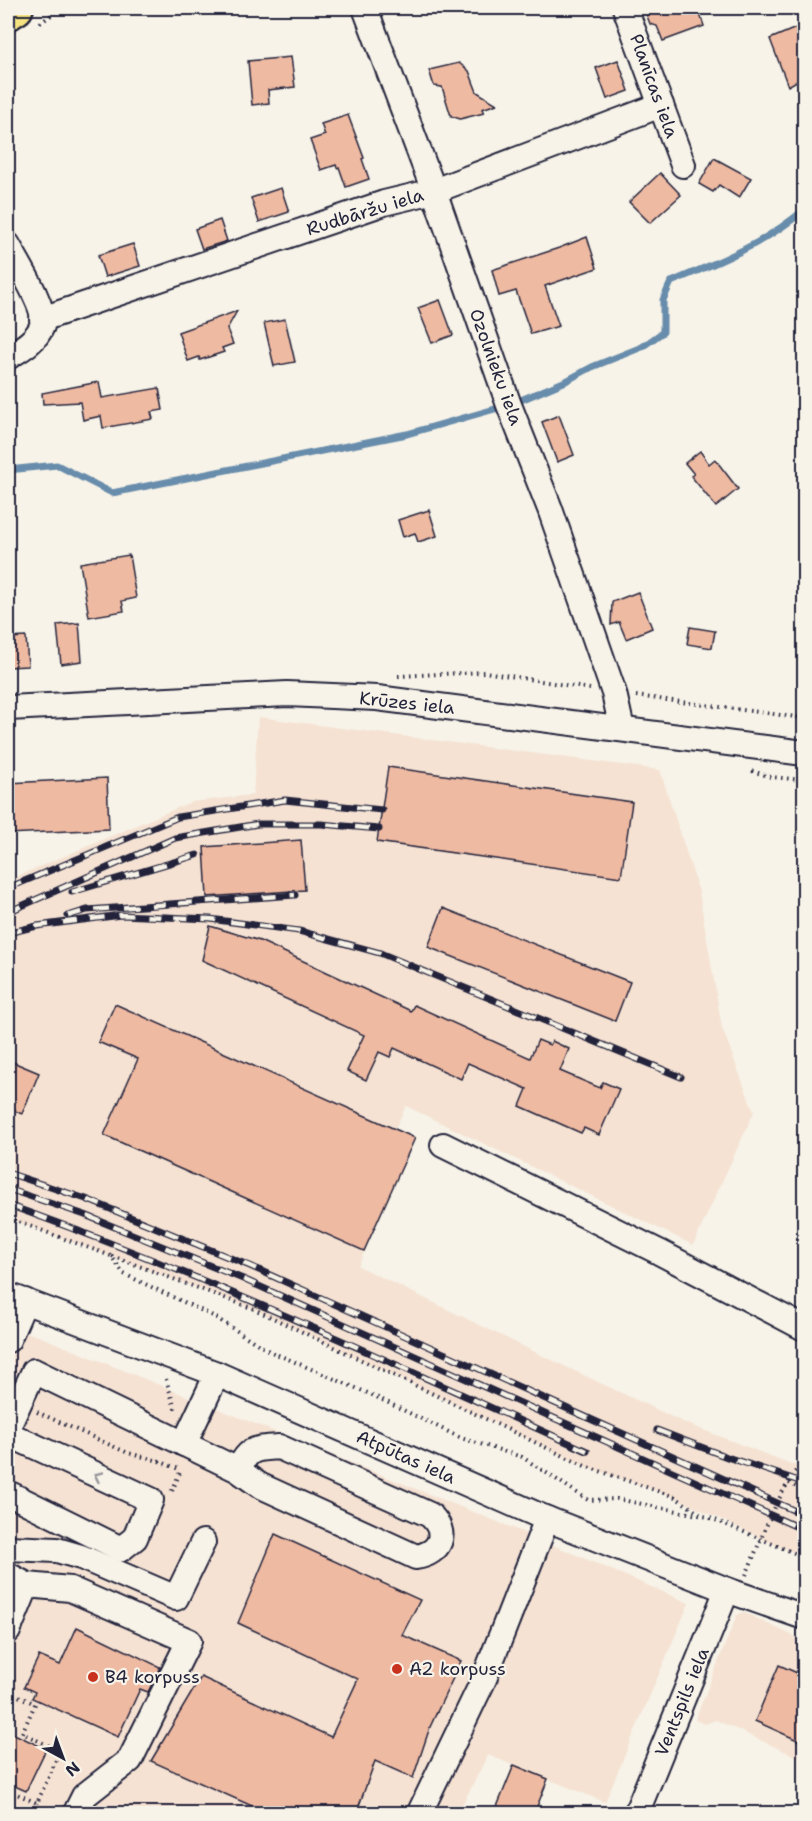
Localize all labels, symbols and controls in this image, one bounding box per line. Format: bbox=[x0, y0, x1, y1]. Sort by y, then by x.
street label: Planīcas iela bbox=[624, 31, 684, 141]
street label: Rudbāržu iela bbox=[304, 183, 426, 241]
street label: Ozolnieku iela bbox=[464, 305, 528, 429]
street label: Krūzes iela bbox=[358, 686, 456, 720]
street label: Atpūtas iela bbox=[353, 1424, 459, 1490]
one-way arrow bbox=[94, 1471, 105, 1483]
street label: Ventspils iela bbox=[649, 1644, 715, 1760]
place label: A2 korpuss bbox=[409, 1657, 506, 1681]
marker: A2 korpuss bbox=[390, 1662, 404, 1676]
place label: B4 korpuss bbox=[105, 1665, 200, 1689]
marker: B4 korpuss bbox=[86, 1670, 100, 1684]
north arrow bbox=[33, 1728, 93, 1788]
text: N bbox=[61, 1757, 84, 1781]

